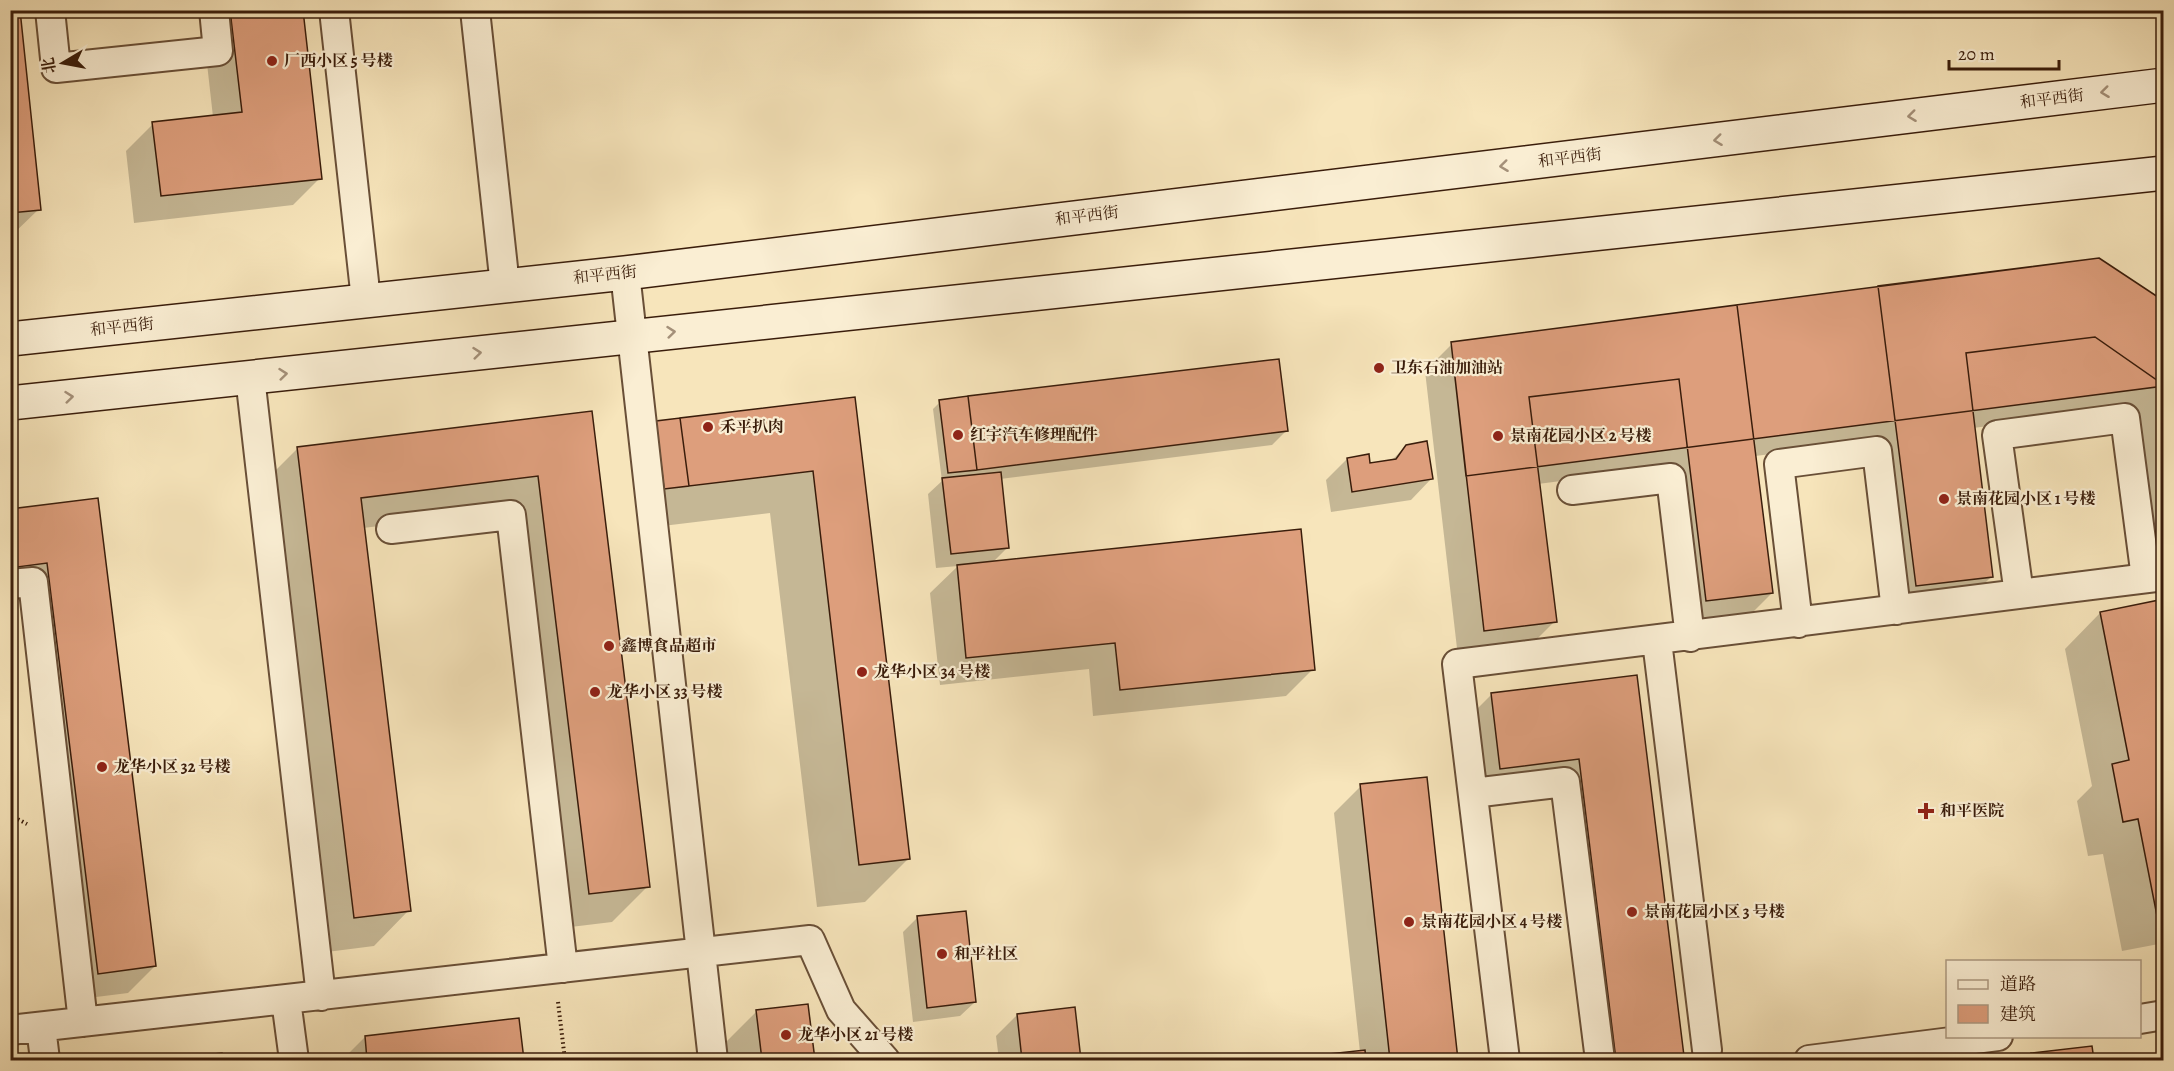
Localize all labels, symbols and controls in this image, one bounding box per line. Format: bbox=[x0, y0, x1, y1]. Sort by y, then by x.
north arrow bbox=[33, 33, 93, 93]
scale bar bbox=[1949, 33, 2058, 71]
text: 20 m bbox=[1958, 42, 1995, 66]
place label: 厂西小区 5 号楼 bbox=[284, 50, 392, 72]
marker: 厂西小区 5 号楼 bbox=[265, 54, 279, 68]
text: 北 bbox=[37, 56, 61, 75]
street label: 和平西街 bbox=[2019, 84, 2085, 114]
one-way arrow bbox=[2101, 86, 2110, 98]
one-way arrow bbox=[1907, 109, 1916, 122]
one-way arrow bbox=[1714, 133, 1723, 145]
street label: 和平西街 bbox=[1537, 143, 1603, 173]
one-way arrow bbox=[1499, 159, 1508, 171]
street label: 和平西街 bbox=[1054, 201, 1120, 231]
street label: 和平西街 bbox=[572, 261, 638, 289]
street label: 和平西街 bbox=[89, 313, 155, 341]
one-way arrow bbox=[667, 327, 676, 339]
one-way arrow bbox=[473, 347, 482, 360]
place label: 卫东石油加油站 bbox=[1391, 357, 1503, 379]
marker: 卫东石油加油站 bbox=[1372, 361, 1386, 375]
one-way arrow bbox=[279, 368, 288, 380]
one-way arrow bbox=[64, 391, 73, 403]
place label: 禾平扒肉 bbox=[720, 416, 784, 438]
marker: 禾平扒肉 bbox=[701, 420, 715, 434]
place label: 红宇汽车修理配件 bbox=[970, 424, 1098, 446]
place label: 景南花园小区 2 号楼 bbox=[1510, 425, 1651, 447]
marker: 红宇汽车修理配件 bbox=[951, 428, 965, 442]
marker: 景南花园小区 2 号楼 bbox=[1491, 429, 1505, 443]
place label: 景南花园小区 1 号楼 bbox=[1956, 488, 2095, 510]
marker: 景南花园小区 1 号楼 bbox=[1937, 492, 1951, 506]
place label: 鑫博食品超市 bbox=[621, 635, 717, 657]
marker: 鑫博食品超市 bbox=[602, 639, 616, 653]
place label: 龙华小区 34 号楼 bbox=[874, 661, 990, 683]
marker: 龙华小区 34 号楼 bbox=[855, 665, 869, 679]
place label: 龙华小区 33 号楼 bbox=[607, 681, 722, 703]
marker: 龙华小区 33 号楼 bbox=[588, 685, 602, 699]
place label: 龙华小区 32 号楼 bbox=[114, 756, 230, 778]
marker: 龙华小区 32 号楼 bbox=[95, 760, 109, 774]
place label: 和平医院 bbox=[1940, 800, 2004, 822]
marker: 和平医院 bbox=[1917, 802, 1935, 820]
place label: 景南花园小区 3 号楼 bbox=[1644, 901, 1784, 923]
marker: 景南花园小区 3 号楼 bbox=[1625, 905, 1639, 919]
place label: 景南花园小区 4 号楼 bbox=[1421, 911, 1562, 933]
marker: 景南花园小区 4 号楼 bbox=[1402, 915, 1416, 929]
place label: 和平社区 bbox=[954, 943, 1018, 965]
marker: 和平社区 bbox=[935, 947, 949, 961]
legend bbox=[1946, 960, 2141, 1038]
text: 道路 bbox=[2000, 972, 2036, 996]
text: 建筑 bbox=[2000, 1002, 2036, 1026]
place label: 龙华小区 21 号楼 bbox=[798, 1024, 913, 1046]
marker: 龙华小区 21 号楼 bbox=[779, 1028, 793, 1042]

